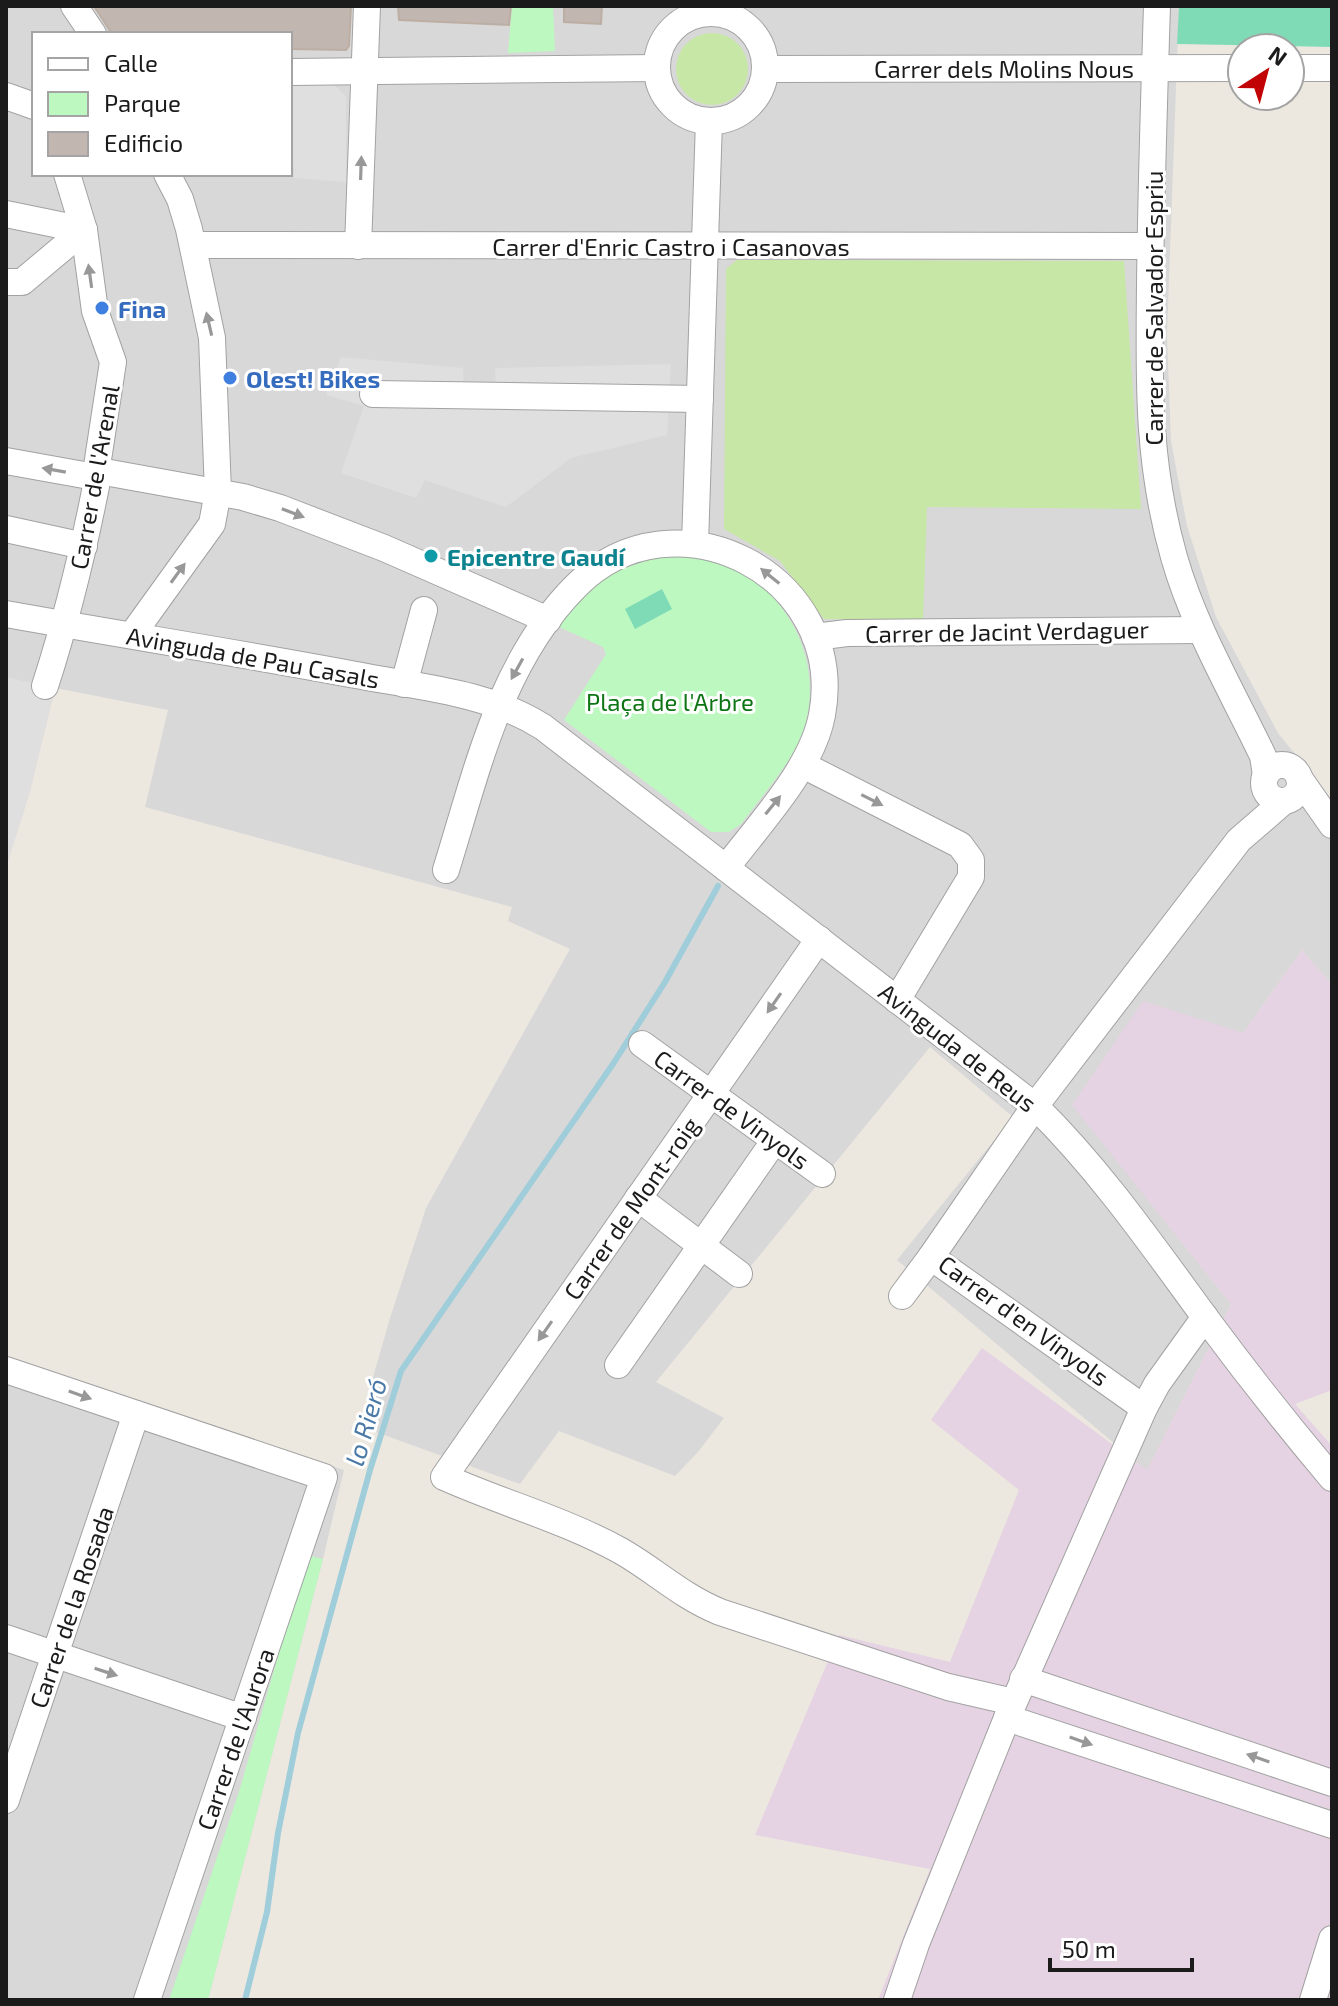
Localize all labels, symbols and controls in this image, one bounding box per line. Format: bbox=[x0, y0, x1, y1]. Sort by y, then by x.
legend bbox=[32, 32, 292, 176]
north arrow bbox=[1226, 32, 1306, 112]
text: N bbox=[1264, 40, 1292, 70]
text: Calle bbox=[104, 48, 158, 77]
street label: Carrer dels Molins Nous bbox=[874, 54, 1134, 83]
text: Parque bbox=[104, 88, 181, 117]
text: Edificio bbox=[104, 128, 183, 157]
one-way arrow bbox=[354, 155, 367, 180]
street label: Carrer de Salvador Espriu bbox=[1139, 171, 1168, 445]
street label: Carrer d'Enric Castro i Casanovas bbox=[492, 232, 850, 261]
one-way arrow bbox=[83, 263, 96, 288]
place label: Fina bbox=[118, 294, 166, 323]
marker: Fina bbox=[93, 299, 111, 317]
one-way arrow bbox=[202, 312, 214, 337]
place label: Olest! Bikes bbox=[246, 364, 380, 393]
marker: Olest! Bikes bbox=[221, 369, 239, 387]
street label: Carrer de l'Arenal bbox=[63, 382, 125, 572]
one-way arrow bbox=[41, 463, 66, 475]
one-way arrow bbox=[281, 507, 305, 520]
place label: Epicentre Gaudí bbox=[447, 542, 626, 571]
marker: Epicentre Gaudí bbox=[422, 547, 440, 565]
one-way arrow bbox=[170, 562, 186, 583]
one-way arrow bbox=[760, 569, 780, 585]
street label: Carrer de Jacint Verdaguer bbox=[865, 614, 1150, 648]
street label: Avinguda de Pau Casals bbox=[124, 620, 382, 694]
one-way arrow bbox=[510, 658, 524, 680]
park label: Plaça de l'Arbre bbox=[586, 687, 754, 717]
one-way arrow bbox=[861, 794, 884, 807]
one-way arrow bbox=[765, 795, 781, 815]
street label: Avinguda de Reus bbox=[873, 977, 1043, 1117]
one-way arrow bbox=[767, 993, 782, 1014]
street label: Carrer de Vinyols bbox=[649, 1043, 815, 1175]
street label: Carrer de Mont-roig bbox=[557, 1111, 705, 1305]
street label: Carrer d'en Vinyols bbox=[933, 1249, 1115, 1391]
one-way arrow bbox=[538, 1320, 553, 1341]
water label: lo Rieró bbox=[338, 1375, 392, 1469]
one-way arrow bbox=[68, 1389, 92, 1401]
street label: Carrer de la Rosada bbox=[23, 1502, 119, 1712]
street label: Carrer de l'Aurora bbox=[190, 1644, 280, 1834]
one-way arrow bbox=[95, 1666, 119, 1678]
one-way arrow bbox=[1069, 1735, 1093, 1747]
one-way arrow bbox=[1246, 1752, 1270, 1764]
scale bar bbox=[1050, 1922, 1192, 1972]
text: 50 m bbox=[1062, 1934, 1116, 1963]

